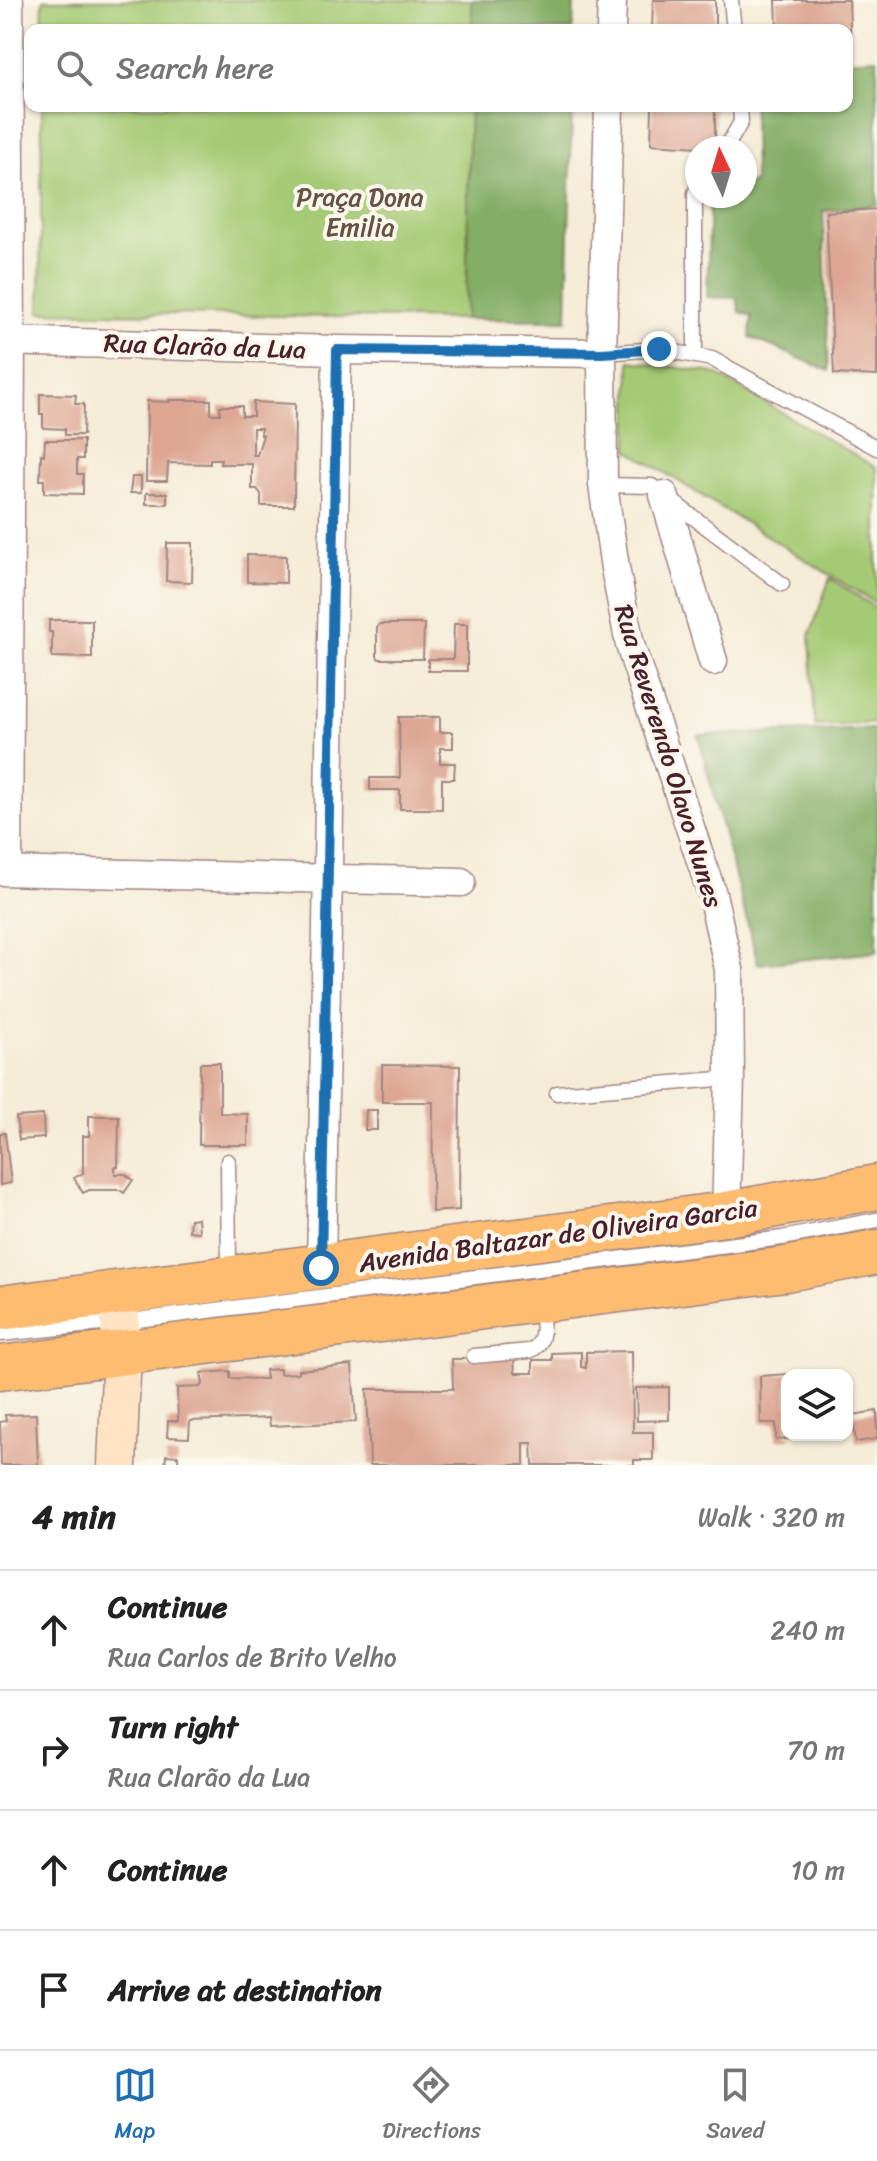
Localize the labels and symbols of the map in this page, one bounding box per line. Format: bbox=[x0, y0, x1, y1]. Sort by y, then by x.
north arrow bbox=[685, 136, 757, 208]
park label: Praça Dona Emilia bbox=[296, 174, 424, 250]
street label: Rua Clarão da Lua bbox=[103, 319, 307, 373]
route end bbox=[641, 331, 677, 367]
street label: Rua Reverendo Olavo Nunes bbox=[601, 598, 737, 914]
street label: Avenida Baltazar de Oliveira Garcia bbox=[355, 1184, 761, 1286]
route start bbox=[303, 1250, 339, 1286]

